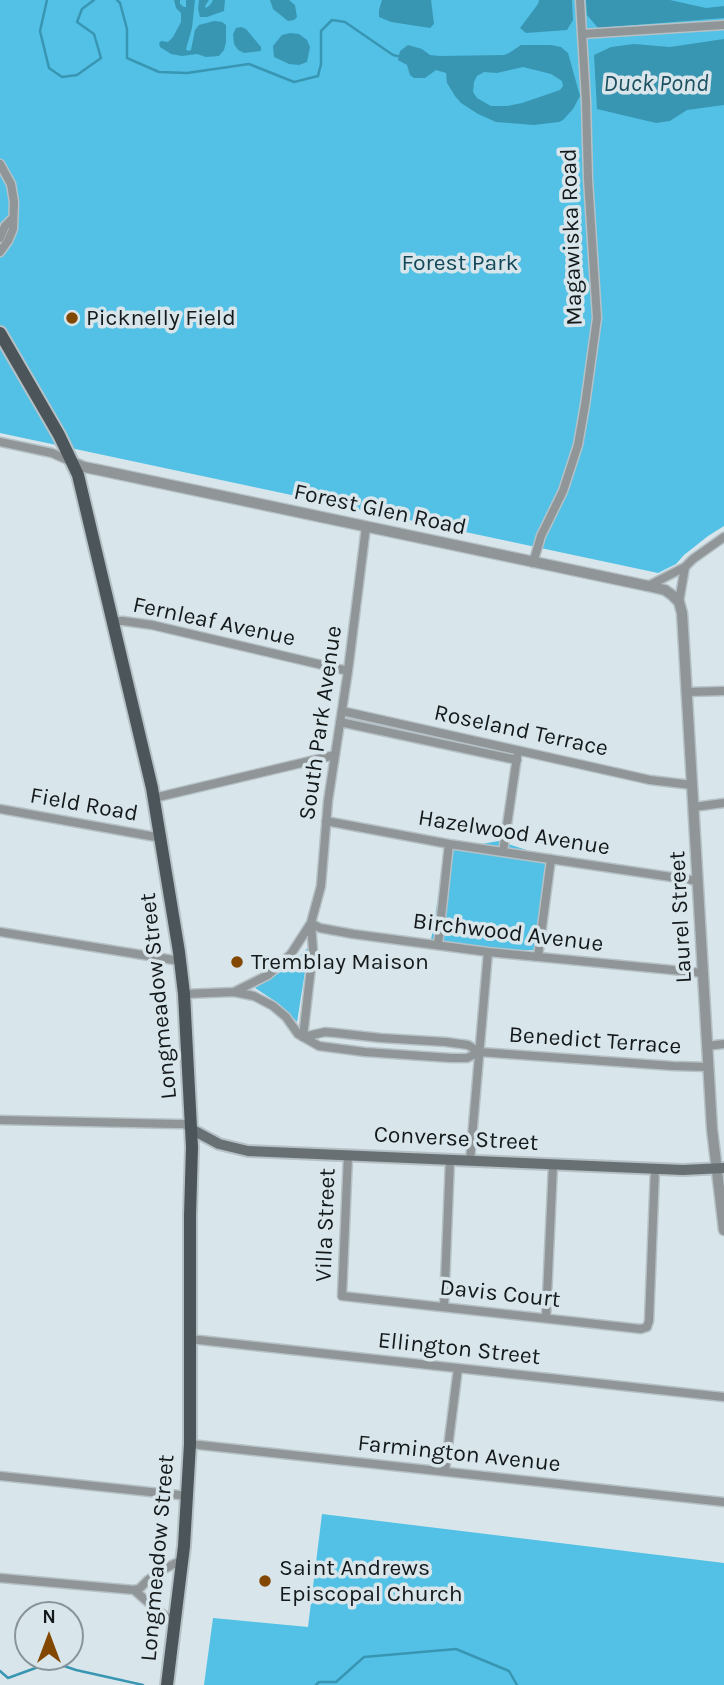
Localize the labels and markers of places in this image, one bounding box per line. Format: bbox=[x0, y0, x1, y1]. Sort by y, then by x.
place label: Picknelly Field bbox=[86, 304, 236, 332]
marker: Picknelly Field bbox=[64, 310, 80, 326]
place label: Tremblay Maison bbox=[251, 948, 429, 976]
marker: Tremblay Maison bbox=[229, 954, 245, 970]
place label: Saint Andrews Episcopal Church bbox=[279, 1554, 463, 1608]
marker: Saint Andrews Episcopal Church bbox=[257, 1573, 273, 1589]

